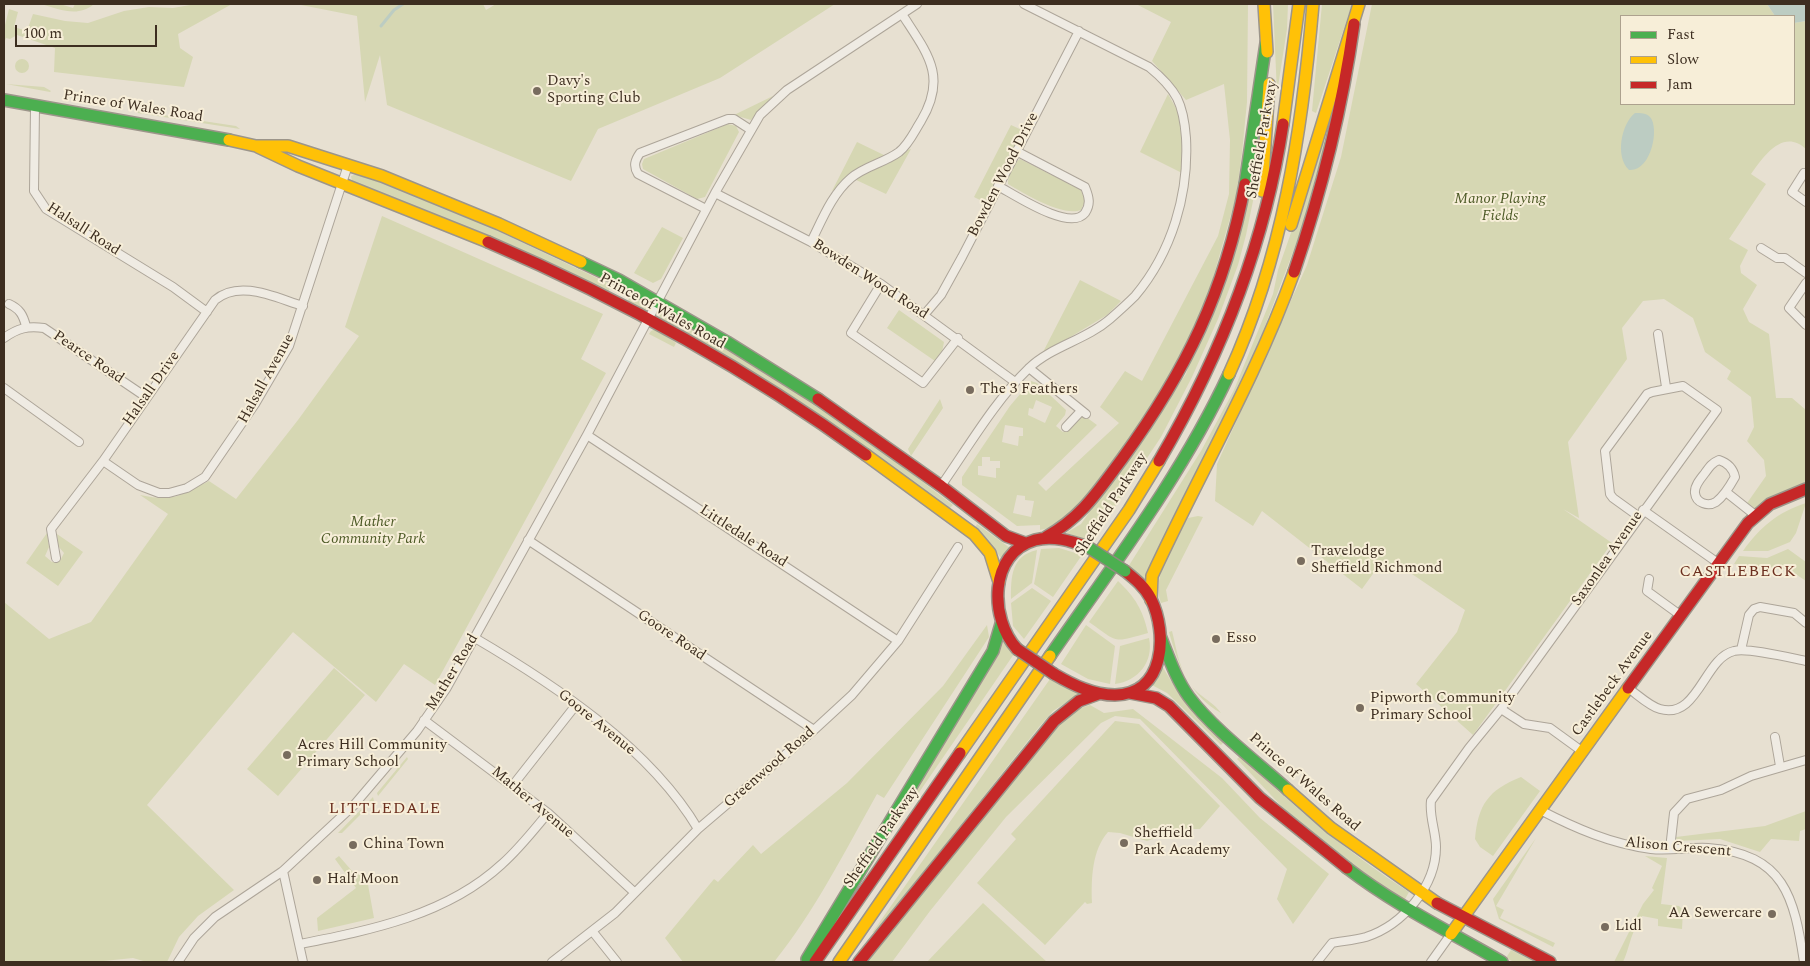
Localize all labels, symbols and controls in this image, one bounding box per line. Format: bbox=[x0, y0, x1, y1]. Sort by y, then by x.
scale bar bbox=[18, 15, 160, 47]
legend bbox=[1620, 15, 1795, 105]
text: 100 m bbox=[23, 22, 62, 45]
text: Fast bbox=[1667, 23, 1695, 46]
text: Slow bbox=[1667, 48, 1699, 71]
place label: Davy's Sporting Club bbox=[547, 73, 640, 108]
text: Jam bbox=[1667, 73, 1693, 96]
street label: Sheffield Parkway bbox=[1244, 80, 1282, 200]
marker: Davy's Sporting Club bbox=[531, 85, 543, 97]
street label: Prince of Wales Road bbox=[62, 87, 204, 127]
street label: Bowden Wood Drive bbox=[965, 110, 1043, 240]
park label: Manor Playing Fields bbox=[1454, 191, 1546, 226]
street label: Halsall Road bbox=[43, 200, 123, 260]
street label: Bowden Wood Road bbox=[809, 236, 931, 324]
street label: Prince of Wales Road bbox=[596, 270, 728, 354]
street label: Pearce Road bbox=[49, 328, 127, 388]
street label: Halsall Avenue bbox=[235, 331, 299, 427]
street label: Halsall Drive bbox=[120, 348, 184, 430]
place label: The 3 Feathers bbox=[980, 381, 1078, 399]
marker: The 3 Feathers bbox=[964, 384, 976, 396]
street label: Sheffield Parkway bbox=[1072, 450, 1152, 560]
street label: Littledale Road bbox=[696, 502, 790, 572]
street label: Saxonlea Avenue bbox=[1569, 508, 1647, 610]
park label: Mather Community Park bbox=[321, 514, 425, 549]
place label: Travelodge Sheffield Richmond bbox=[1311, 543, 1442, 578]
marker: Travelodge Sheffield Richmond bbox=[1295, 555, 1307, 567]
district label: CASTLEBECK bbox=[1678, 563, 1798, 583]
street label: Goore Road bbox=[633, 607, 709, 665]
street label: Castlebeck Avenue bbox=[1569, 628, 1657, 740]
place label: Esso bbox=[1226, 630, 1257, 648]
street label: Mather Road bbox=[423, 631, 483, 715]
marker: Esso bbox=[1210, 633, 1222, 645]
street label: Goore Avenue bbox=[554, 686, 638, 760]
place label: Pipworth Community Primary School bbox=[1370, 690, 1515, 725]
marker: Pipworth Community Primary School bbox=[1354, 702, 1366, 714]
street label: Greenwood Road bbox=[721, 724, 819, 812]
street label: Prince of Wales Road bbox=[1245, 730, 1363, 836]
place label: Acres Hill Community Primary School bbox=[297, 737, 447, 772]
marker: Acres Hill Community Primary School bbox=[281, 749, 293, 761]
street label: Mather Avenue bbox=[487, 763, 577, 843]
street label: Sheffield Parkway bbox=[840, 784, 924, 892]
district label: LITTLEDALE bbox=[327, 800, 443, 820]
place label: Sheffield Park Academy bbox=[1134, 825, 1230, 860]
street label: Alison Crescent bbox=[1624, 834, 1732, 862]
place label: China Town bbox=[363, 836, 444, 854]
marker: Sheffield Park Academy bbox=[1118, 837, 1130, 849]
marker: China Town bbox=[347, 839, 359, 851]
place label: Half Moon bbox=[327, 871, 399, 889]
marker: Half Moon bbox=[311, 874, 323, 886]
place label: AA Sewercare bbox=[1668, 905, 1762, 923]
marker: AA Sewercare bbox=[1766, 908, 1778, 920]
place label: Lidl bbox=[1615, 918, 1642, 936]
marker: Lidl bbox=[1599, 921, 1611, 933]

